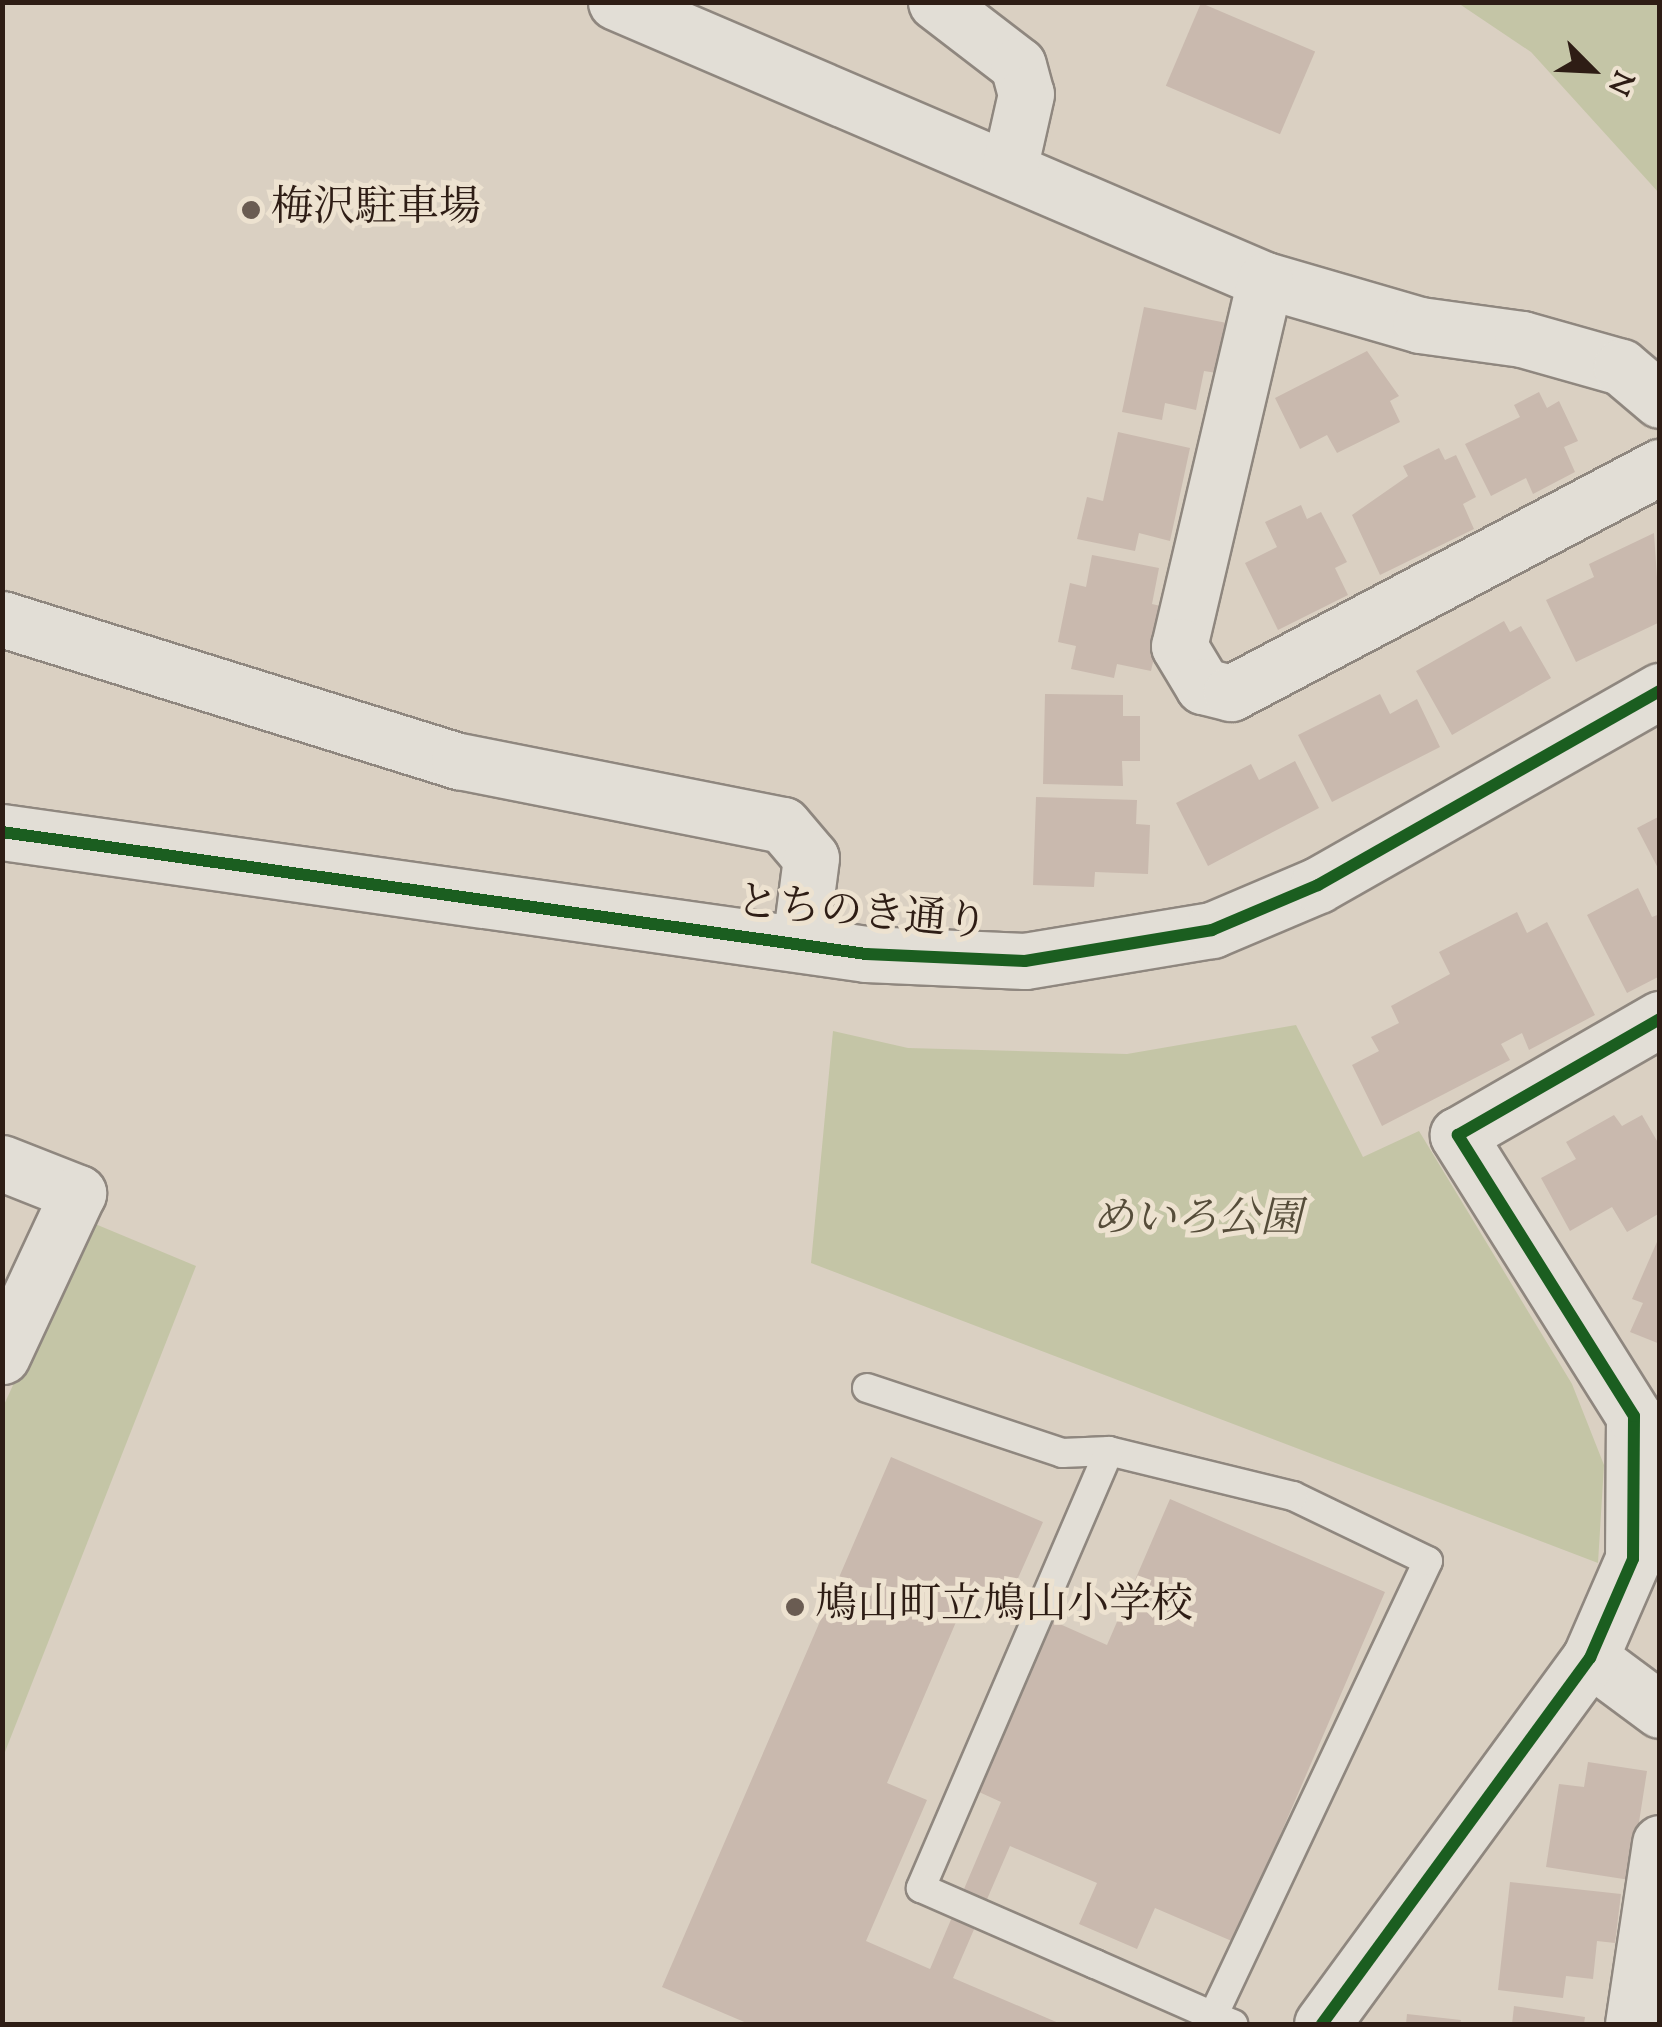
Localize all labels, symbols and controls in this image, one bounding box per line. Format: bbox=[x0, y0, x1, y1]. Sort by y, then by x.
north arrow bbox=[1542, 20, 1642, 120]
text: N bbox=[1597, 64, 1642, 101]
place label: 梅沢駐車場 bbox=[271, 185, 481, 235]
marker: 梅沢駐車場 bbox=[240, 199, 262, 221]
street label: とちのき通り bbox=[734, 879, 990, 951]
park label: めいろ公園 bbox=[1092, 1196, 1302, 1246]
place label: 鳩山町立鳩山小学校 bbox=[815, 1582, 1193, 1632]
marker: 鳩山町立鳩山小学校 bbox=[784, 1596, 806, 1618]

